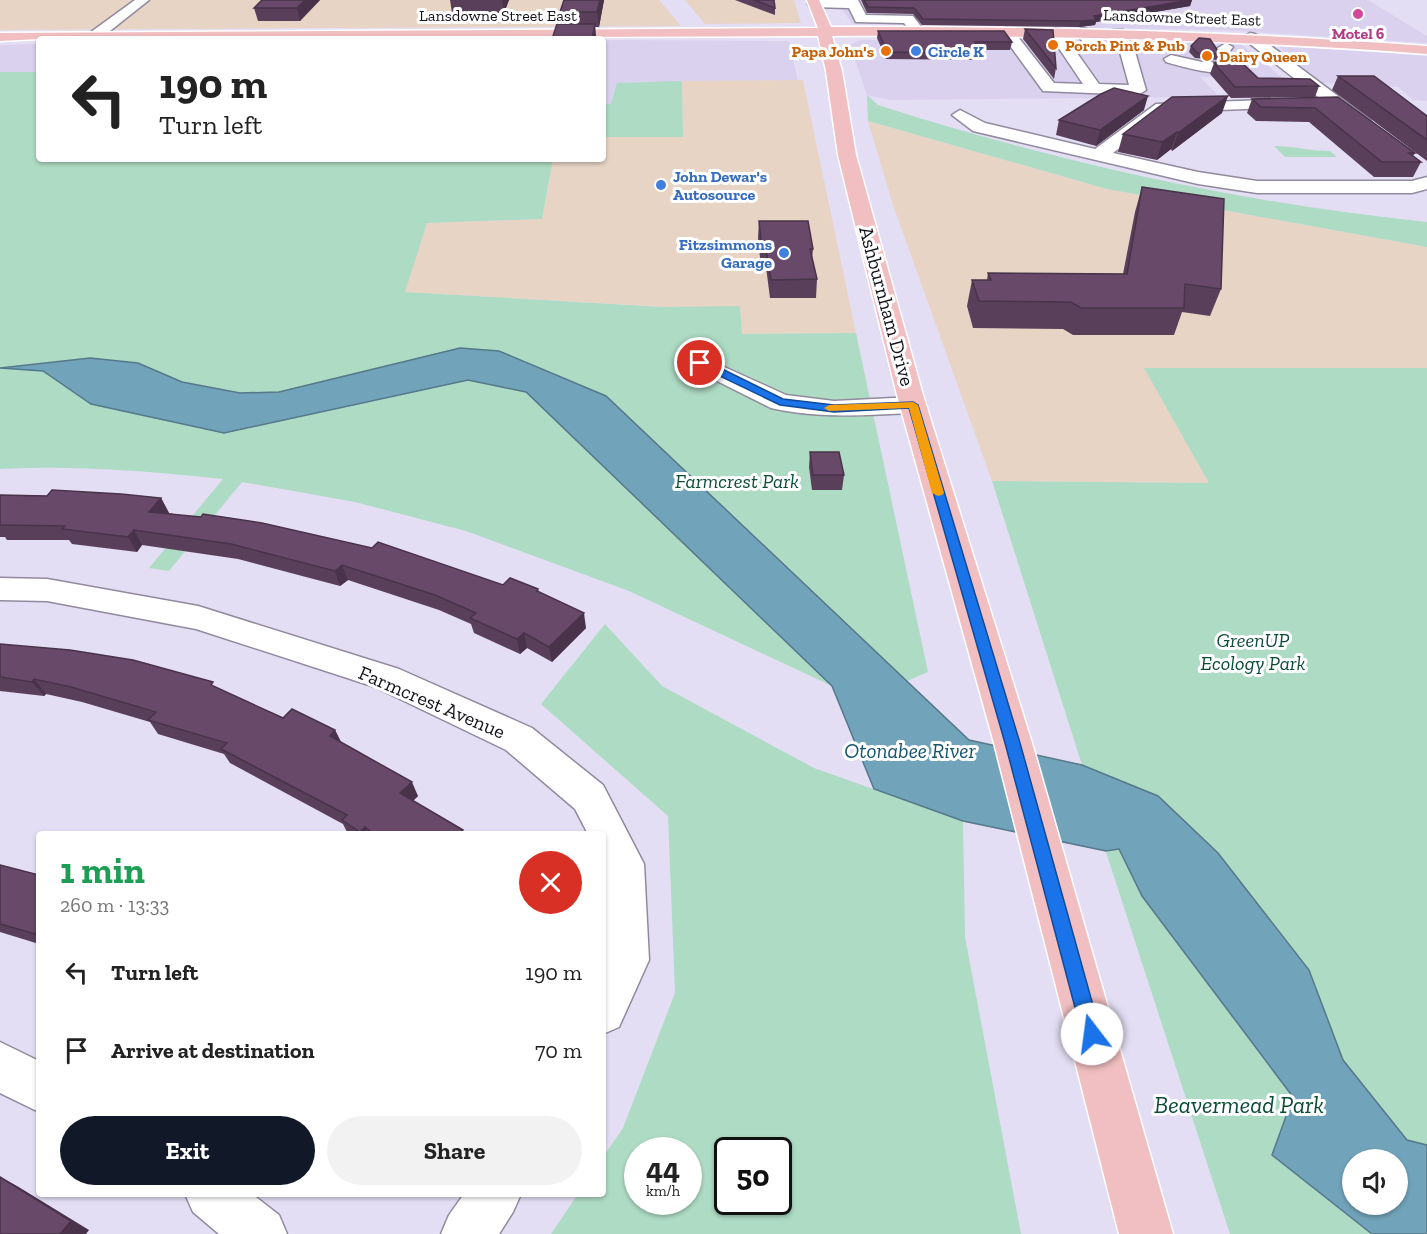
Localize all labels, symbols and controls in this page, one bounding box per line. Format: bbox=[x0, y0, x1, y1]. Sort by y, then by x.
street label: Lansdowne Street East bbox=[1103, 5, 1261, 30]
street label: Lansdowne Street East bbox=[419, 6, 577, 25]
marker: Motel 6 bbox=[1351, 7, 1365, 21]
place label: Motel 6 bbox=[1332, 24, 1385, 43]
place label: Porch Pint & Pub bbox=[1065, 36, 1185, 55]
marker: Porch Pint & Pub bbox=[1046, 38, 1060, 52]
place label: Papa John's bbox=[792, 42, 874, 61]
place label: Circle K bbox=[928, 42, 984, 61]
marker: Papa John's bbox=[879, 44, 893, 58]
marker: Circle K bbox=[909, 44, 923, 58]
place label: Dairy Queen bbox=[1219, 47, 1307, 66]
marker: Dairy Queen bbox=[1200, 49, 1214, 63]
text: 190 m bbox=[159, 58, 267, 109]
icon: left bbox=[60, 60, 138, 138]
text: Turn left bbox=[159, 109, 262, 141]
place label: John Dewar's Autosource bbox=[673, 167, 767, 204]
marker: John Dewar's Autosource bbox=[654, 178, 668, 192]
street label: Ashburnham Drive bbox=[854, 223, 920, 389]
place label: Fitzsimmons Garage bbox=[679, 235, 772, 272]
marker: Fitzsimmons Garage bbox=[777, 246, 791, 260]
pin bbox=[674, 337, 725, 388]
icon: arrive bbox=[683, 346, 716, 379]
park label: Farmcrest Park bbox=[675, 469, 799, 493]
park label: GreenUP Ecology Park bbox=[1200, 628, 1306, 675]
street label: Farmcrest Avenue bbox=[355, 660, 509, 744]
water label: Otonabee River bbox=[844, 738, 976, 763]
text: 1 min bbox=[60, 849, 145, 892]
button: close bbox=[519, 851, 582, 914]
text: 260 m · 13:33 bbox=[60, 893, 169, 917]
icon: left bbox=[60, 956, 93, 989]
text: Turn left bbox=[111, 959, 198, 986]
text: 190 m bbox=[525, 959, 582, 986]
position arrow bbox=[1060, 1002, 1124, 1066]
icon: arrive bbox=[60, 1034, 93, 1067]
text: Arrive at destination bbox=[111, 1037, 314, 1064]
text: 70 m bbox=[535, 1037, 582, 1064]
park label: Beavermead Park bbox=[1154, 1090, 1324, 1119]
button: Exit bbox=[60, 1116, 315, 1185]
button: Share bbox=[327, 1116, 582, 1185]
speed limit sign: 50 bbox=[714, 1137, 792, 1215]
map controls bbox=[1342, 1149, 1408, 1215]
button: sound bbox=[1342, 1149, 1408, 1215]
text: 44 bbox=[646, 1151, 680, 1187]
text: km/h bbox=[646, 1182, 680, 1200]

